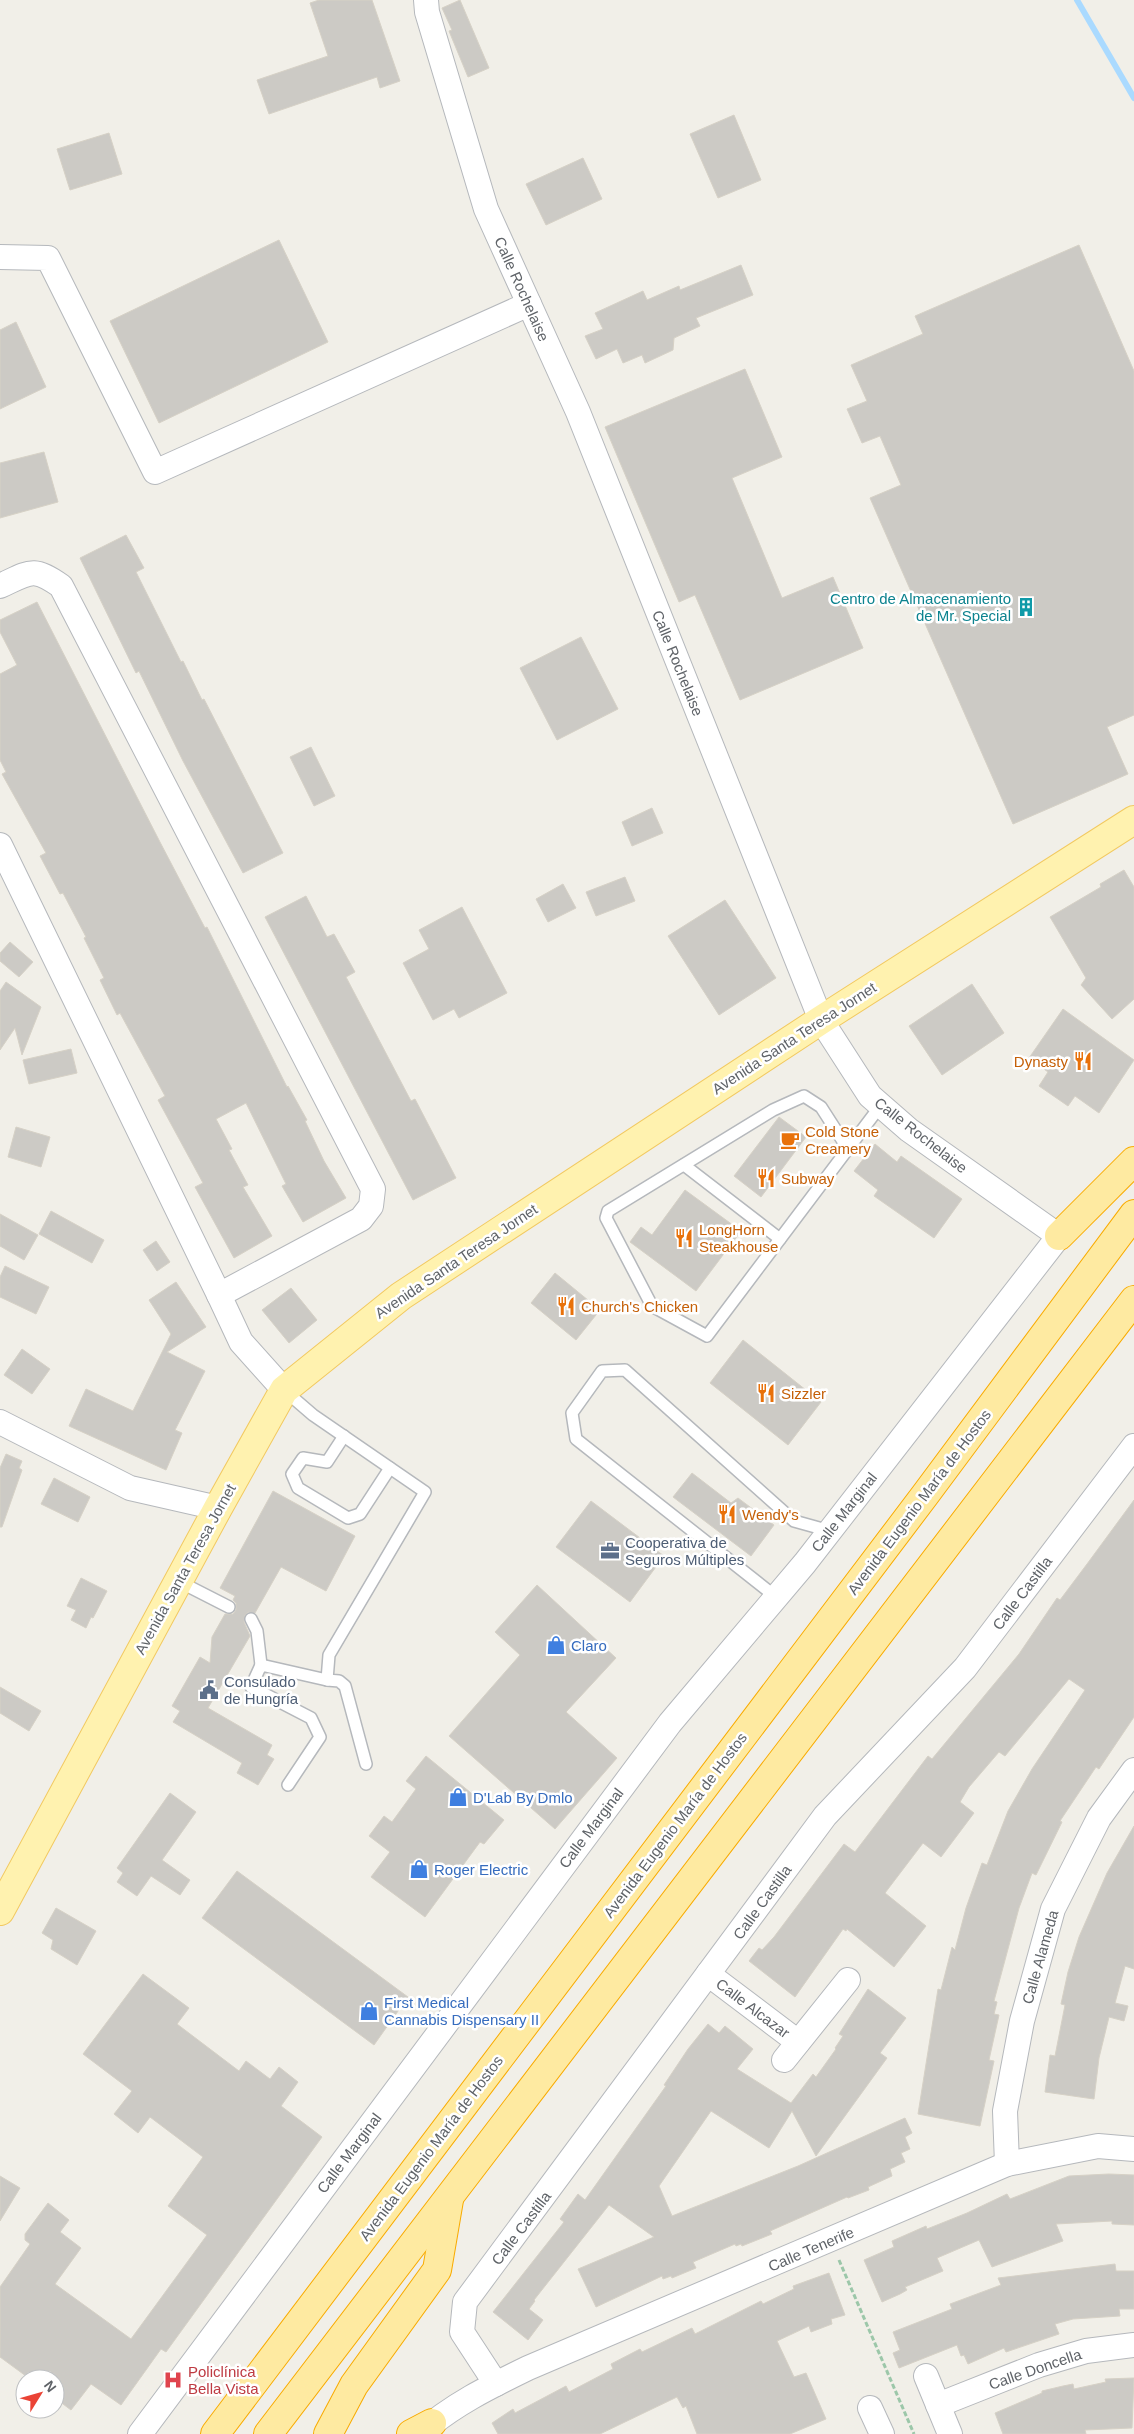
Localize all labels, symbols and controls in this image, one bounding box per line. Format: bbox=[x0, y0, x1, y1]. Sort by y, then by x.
street label: Calle Rochelaise bbox=[491, 234, 553, 344]
place label: Centro de Almacenamiento de Mr. Special bbox=[830, 590, 1011, 624]
building icon: Centro de Almacenamiento de Mr. Special bbox=[1015, 596, 1037, 618]
street label: Calle Rochelaise bbox=[649, 608, 707, 718]
street label: Avenida Santa Teresa Jornet bbox=[709, 978, 880, 1097]
restaurant icon: Dynasty bbox=[1072, 1050, 1094, 1072]
place label: Dynasty bbox=[1014, 1053, 1068, 1070]
street label: Calle Rochelaise bbox=[871, 1094, 971, 1176]
place label: Cold Stone Creamery bbox=[805, 1123, 879, 1157]
cafe icon: Cold Stone Creamery bbox=[779, 1129, 801, 1151]
restaurant icon: Subway bbox=[755, 1167, 777, 1189]
place label: Subway bbox=[781, 1170, 835, 1187]
street label: Avenida Santa Teresa Jornet bbox=[372, 1200, 541, 1322]
place label: LongHorn Steakhouse bbox=[699, 1221, 778, 1255]
restaurant icon: LongHorn Steakhouse bbox=[673, 1227, 695, 1249]
restaurant icon: Church's Chicken bbox=[555, 1295, 577, 1317]
place label: Church's Chicken bbox=[581, 1298, 698, 1315]
restaurant icon: Sizzler bbox=[755, 1382, 777, 1404]
place label: Sizzler bbox=[781, 1385, 826, 1402]
street label: Avenida Eugenio María de Hostos bbox=[844, 1406, 994, 1598]
street label: Calle Marginal bbox=[808, 1469, 880, 1555]
street label: Avenida Santa Teresa Jornet bbox=[131, 1480, 239, 1657]
restaurant icon: Wendy's bbox=[716, 1503, 738, 1525]
place label: Wendy's bbox=[742, 1506, 799, 1523]
place label: Cooperativa de Seguros Múltiples bbox=[625, 1534, 744, 1568]
office icon: Cooperativa de Seguros Múltiples bbox=[599, 1540, 621, 1562]
street label: Calle Castilla bbox=[989, 1552, 1056, 1633]
shop icon: Claro bbox=[545, 1634, 567, 1656]
place label: Claro bbox=[571, 1637, 607, 1654]
place label: Consulado de Hungría bbox=[224, 1673, 299, 1707]
public building icon: Consulado de Hungría bbox=[198, 1679, 220, 1701]
street label: Avenida Eugenio María de Hostos bbox=[600, 1729, 750, 1921]
street label: Calle Marginal bbox=[555, 1785, 627, 1871]
shop icon: D'Lab By Dmlo bbox=[447, 1786, 469, 1808]
place label: D'Lab By Dmlo bbox=[473, 1789, 573, 1806]
shop icon: Roger Electric bbox=[408, 1858, 430, 1880]
place label: Roger Electric bbox=[434, 1861, 529, 1878]
street label: Calle Castilla bbox=[729, 1861, 795, 1942]
street label: Calle Alameda bbox=[1018, 1908, 1062, 2006]
street label: Calle Alcazar bbox=[713, 1975, 793, 2041]
place label: First Medical Cannabis Dispensary II bbox=[384, 1994, 539, 2028]
shop icon: First Medical Cannabis Dispensary II bbox=[358, 2000, 380, 2022]
street label: Avenida Eugenio María de Hostos bbox=[356, 2052, 506, 2244]
street label: Calle Marginal bbox=[313, 2110, 385, 2196]
street label: Calle Castilla bbox=[488, 2187, 555, 2268]
street label: Calle Tenerife bbox=[766, 2223, 856, 2275]
street label: Calle Doncella bbox=[987, 2345, 1084, 2393]
place label: Policlínica Bella Vista bbox=[188, 2363, 259, 2397]
north arrow bbox=[15, 2369, 65, 2419]
hospital icon: Policlínica Bella Vista bbox=[162, 2369, 184, 2391]
text: N bbox=[41, 2377, 60, 2395]

